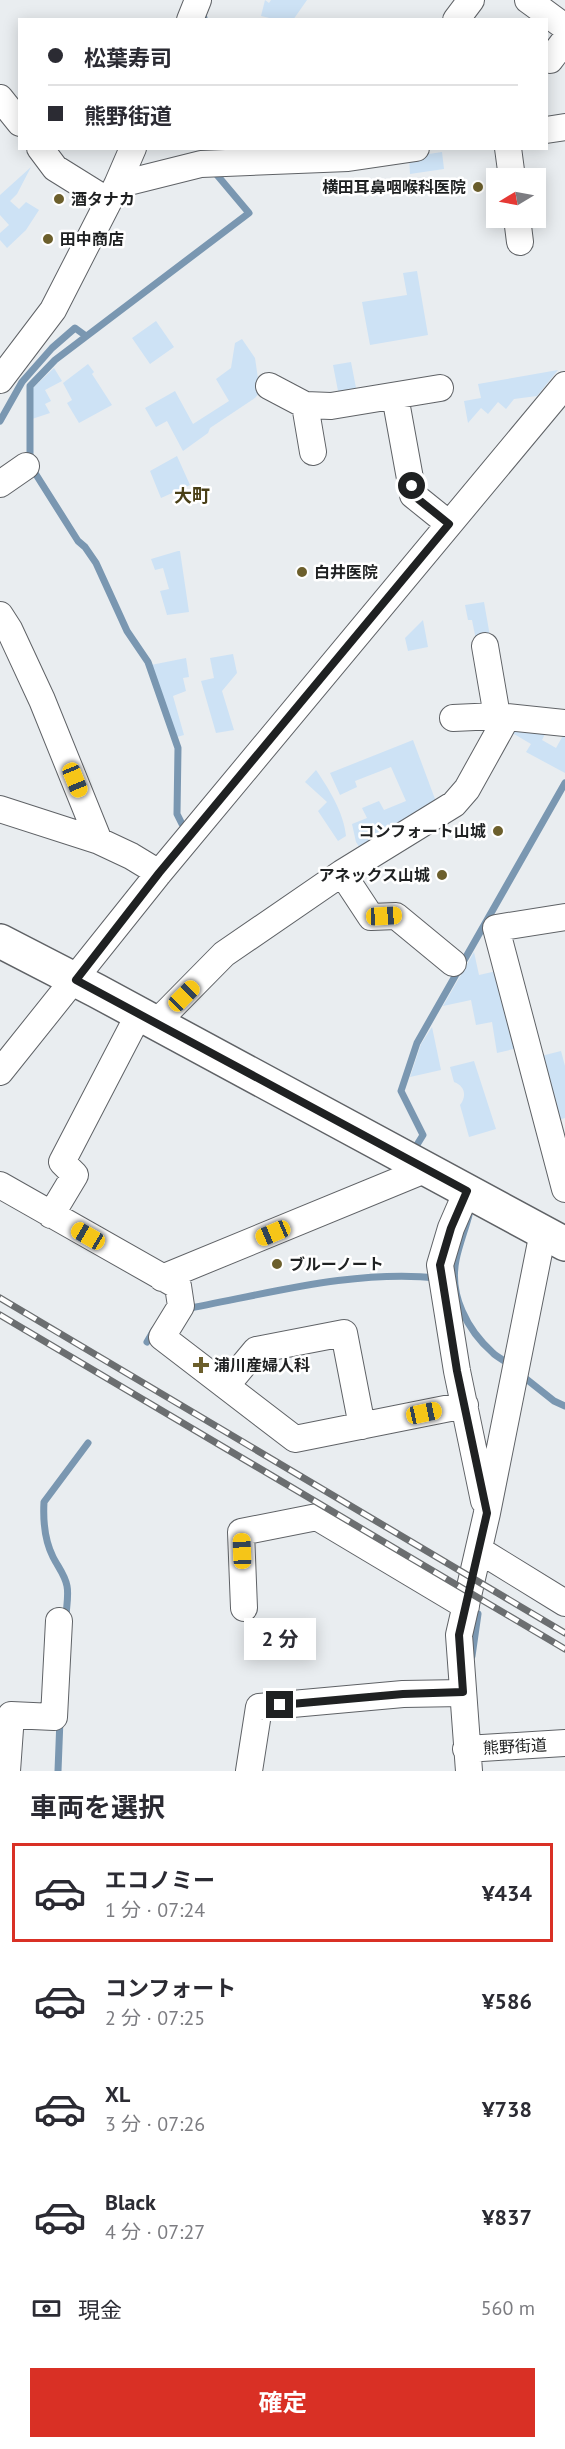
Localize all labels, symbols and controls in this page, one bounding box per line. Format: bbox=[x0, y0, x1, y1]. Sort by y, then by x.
text: 松葉寿司 bbox=[84, 44, 172, 72]
text: 熊野街道 bbox=[84, 102, 172, 130]
north arrow bbox=[486, 168, 546, 228]
map controls bbox=[486, 168, 546, 228]
place label: 横田耳鼻咽喉科医院 bbox=[322, 177, 466, 197]
marker: 横田耳鼻咽喉科医院 bbox=[471, 180, 485, 194]
place label: 酒タナカ bbox=[71, 189, 135, 209]
marker: 酒タナカ bbox=[52, 192, 66, 206]
place label: 田中商店 bbox=[60, 229, 124, 249]
marker: 田中商店 bbox=[41, 232, 55, 246]
route start bbox=[398, 472, 425, 499]
district label: 大町 bbox=[174, 484, 210, 507]
place label: 白井医院 bbox=[314, 562, 378, 582]
marker: 白井医院 bbox=[295, 565, 309, 579]
car bbox=[60, 760, 90, 800]
place label: コンフォート山城 bbox=[358, 821, 486, 841]
marker: コンフォート山城 bbox=[491, 824, 505, 838]
place label: アネックス山城 bbox=[318, 865, 430, 885]
marker: アネックス山城 bbox=[435, 868, 449, 882]
car bbox=[366, 906, 402, 926]
car bbox=[165, 977, 203, 1015]
car bbox=[253, 1218, 293, 1248]
car bbox=[68, 1219, 108, 1253]
place label: ブルーノート bbox=[289, 1254, 384, 1274]
marker: ブルーノート bbox=[270, 1257, 284, 1271]
place label: 浦川産婦人科 bbox=[214, 1355, 310, 1375]
marker: 浦川産婦人科 bbox=[192, 1356, 210, 1374]
car bbox=[405, 1400, 443, 1426]
car bbox=[232, 1533, 252, 1569]
callout: 2 分 bbox=[244, 1618, 316, 1660]
text: 2 分 bbox=[262, 1626, 298, 1652]
route end bbox=[266, 1691, 293, 1718]
street label: 熊野街道 bbox=[483, 1734, 547, 1758]
text: 車両を選択 bbox=[30, 1790, 165, 1824]
icon: car bbox=[33, 1866, 87, 1920]
text: エコノミー bbox=[105, 1866, 215, 1894]
text: ¥434 bbox=[482, 1879, 532, 1907]
text: 1 分 · 07:24 bbox=[105, 1897, 205, 1923]
icon: car bbox=[33, 1974, 87, 2028]
text: コンフォート bbox=[105, 1974, 236, 2002]
text: ¥586 bbox=[482, 1987, 532, 2015]
text: 2 分 · 07:25 bbox=[105, 2005, 205, 2031]
text: XL bbox=[105, 2080, 130, 2108]
icon: car bbox=[33, 2082, 87, 2136]
text: ¥738 bbox=[482, 2095, 532, 2123]
text: 3 分 · 07:26 bbox=[105, 2111, 205, 2137]
text: Black bbox=[105, 2188, 156, 2216]
icon: car bbox=[33, 2190, 87, 2244]
text: ¥837 bbox=[482, 2203, 532, 2231]
text: 4 分 · 07:27 bbox=[105, 2219, 205, 2245]
icon: cash bbox=[30, 2292, 63, 2325]
text: 560 m bbox=[481, 2295, 535, 2321]
text: 現金 bbox=[78, 2296, 122, 2324]
button: 確定 bbox=[30, 2368, 535, 2437]

